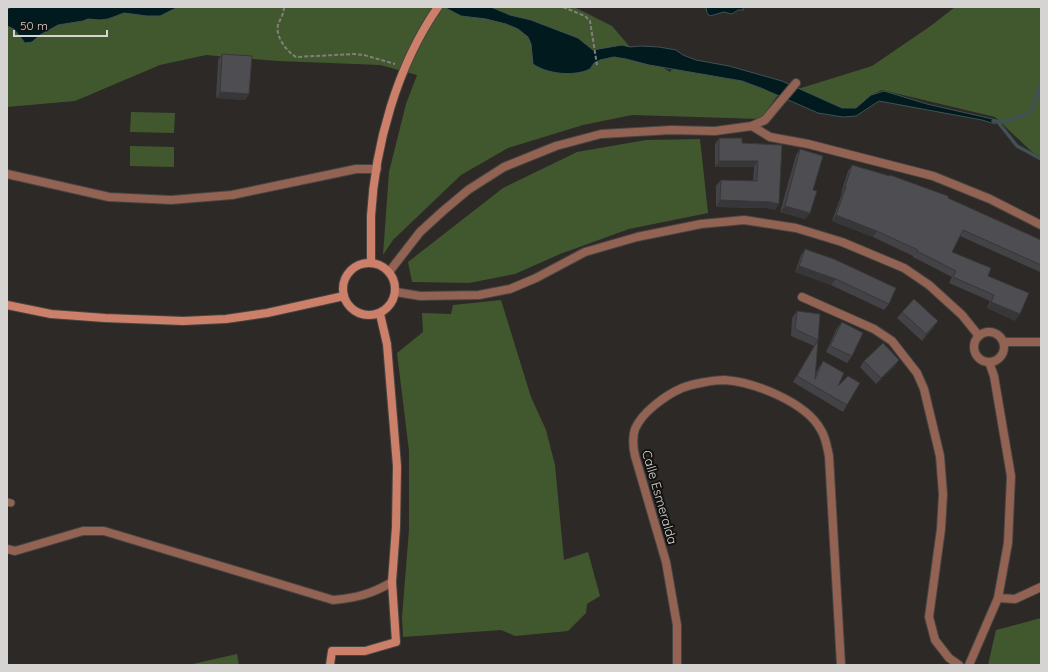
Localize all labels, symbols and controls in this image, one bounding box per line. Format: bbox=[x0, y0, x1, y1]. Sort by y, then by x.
scale bar bbox=[14, 12, 107, 38]
text: 50 m bbox=[20, 18, 48, 33]
street label: Calle Esmeralda bbox=[639, 448, 681, 546]

